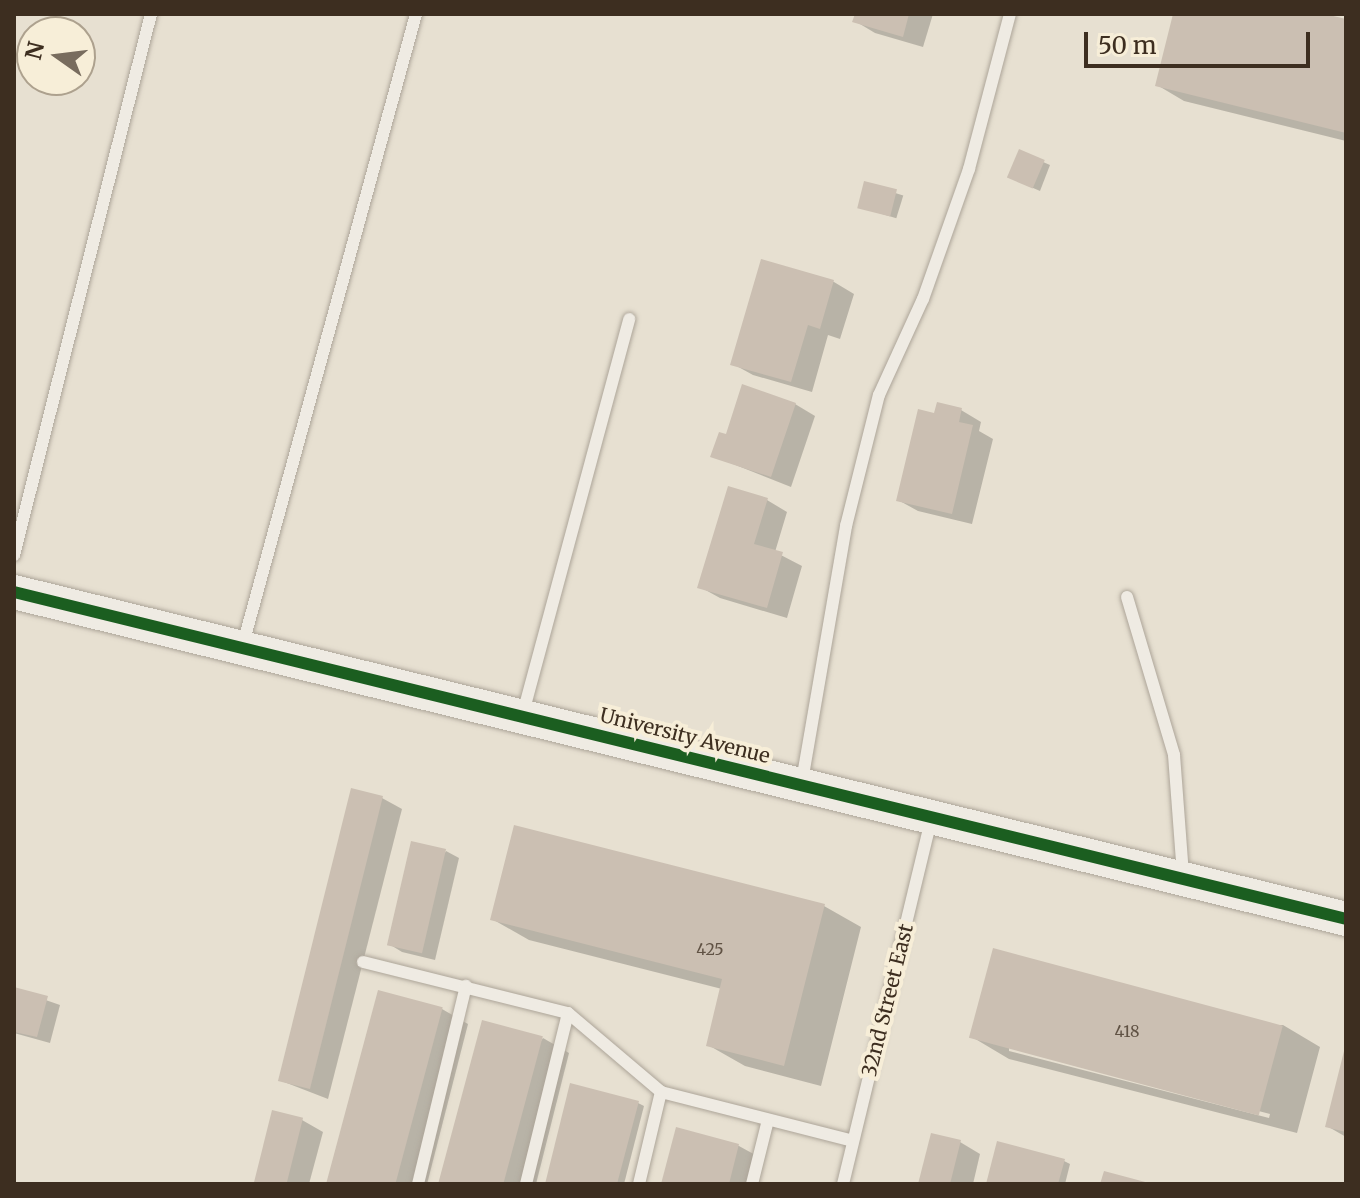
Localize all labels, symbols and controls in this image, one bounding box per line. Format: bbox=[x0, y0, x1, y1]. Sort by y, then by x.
north arrow bbox=[16, 16, 96, 96]
scale bar bbox=[1088, 16, 1314, 66]
text: 50 m bbox=[1098, 30, 1157, 61]
text: N bbox=[19, 39, 50, 63]
street label: University Avenue bbox=[597, 702, 773, 768]
street label: 32nd Street East bbox=[856, 921, 918, 1079]
house number: 425 bbox=[696, 939, 724, 959]
house number: 418 bbox=[1115, 1021, 1139, 1041]

